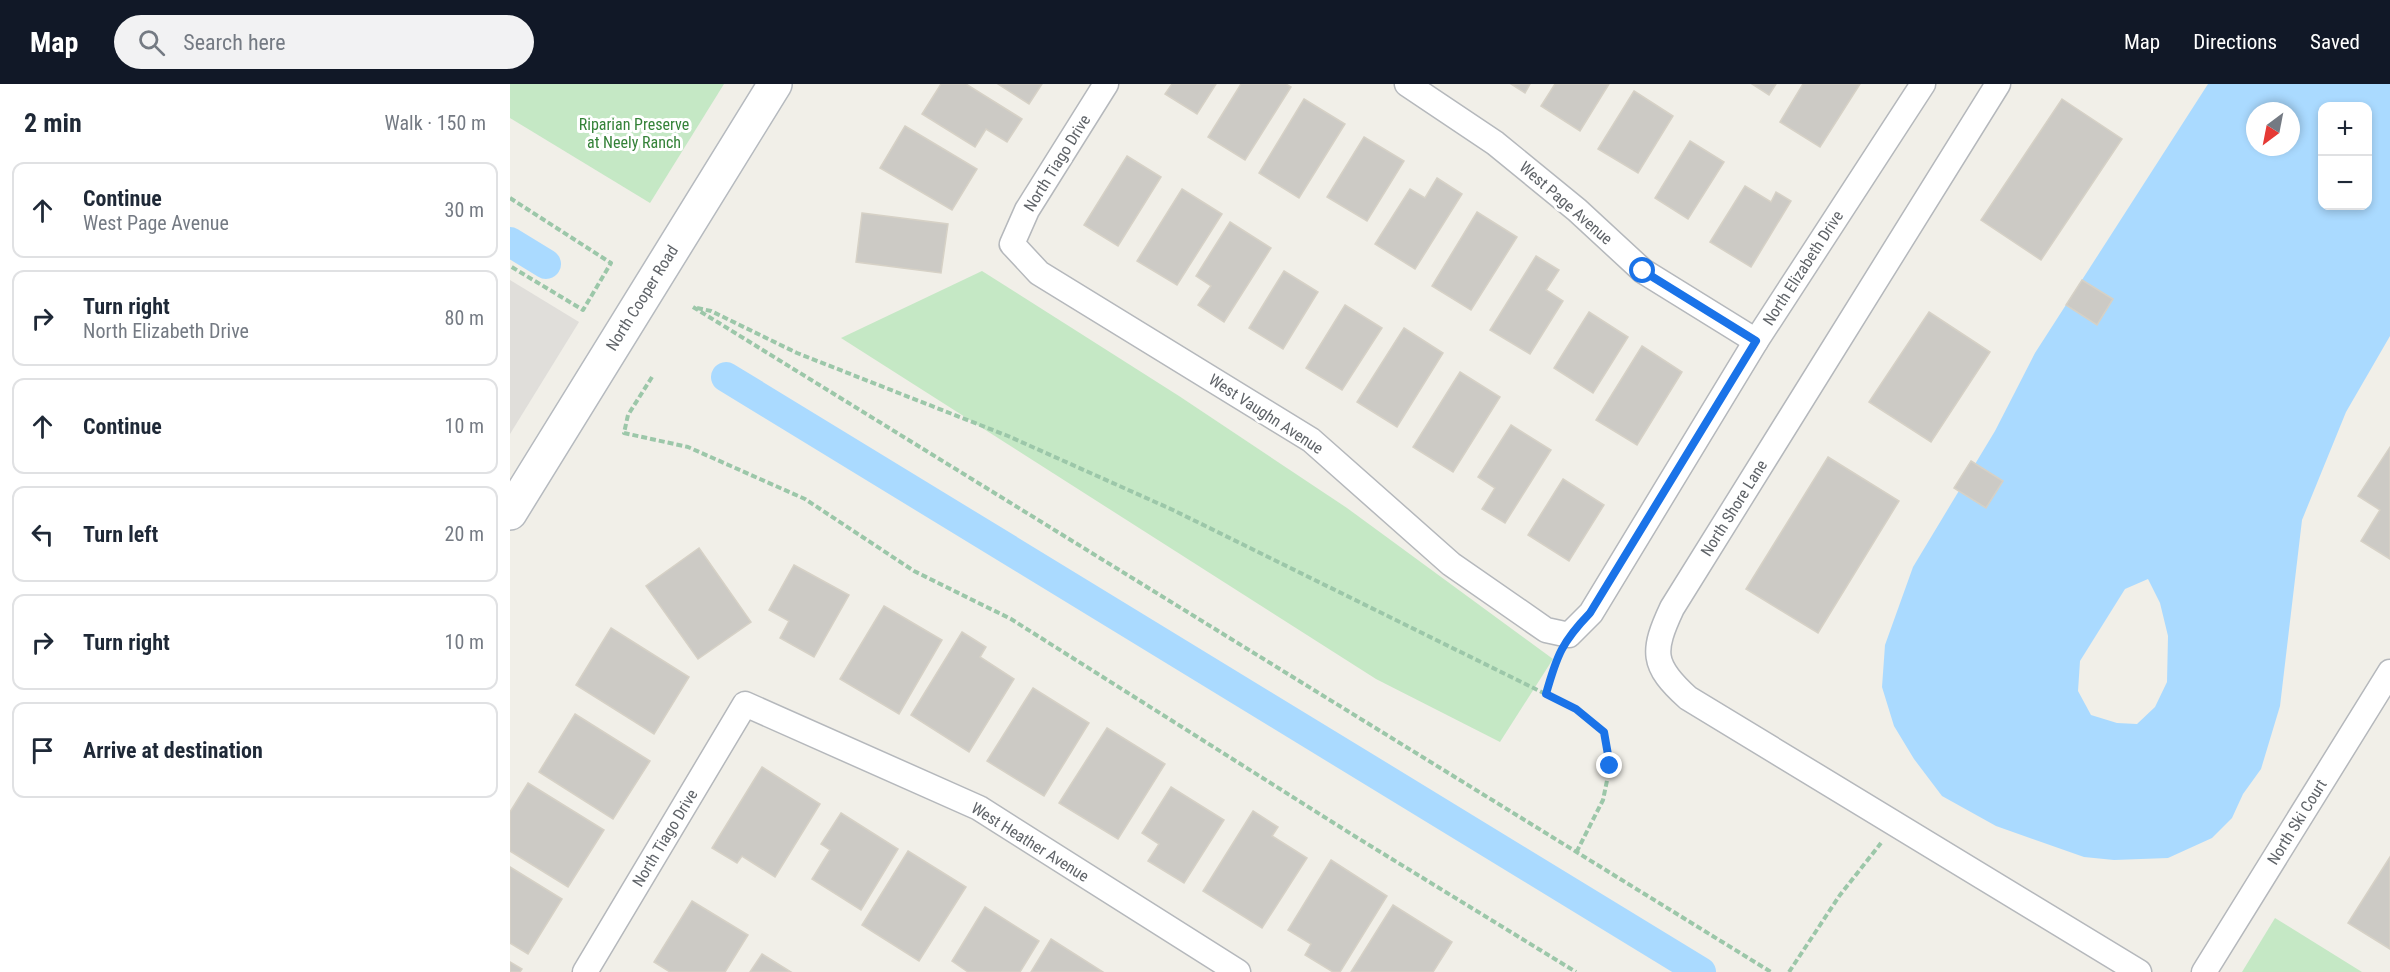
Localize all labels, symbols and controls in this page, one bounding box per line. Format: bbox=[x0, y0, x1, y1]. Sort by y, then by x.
search box bbox=[114, 15, 534, 69]
text: Map bbox=[30, 26, 78, 59]
icon: search bbox=[135, 26, 168, 59]
text: Search here bbox=[183, 30, 286, 55]
text: Map bbox=[2124, 30, 2160, 54]
text: Directions bbox=[2193, 30, 2277, 54]
text: Saved bbox=[2310, 30, 2360, 54]
north arrow bbox=[2246, 102, 2300, 156]
map controls bbox=[2318, 102, 2372, 210]
button: + bbox=[2318, 102, 2372, 156]
text: 2 min bbox=[24, 108, 82, 138]
text: Walk · 150 m bbox=[385, 111, 486, 135]
street label: North Tiago Drive bbox=[1020, 111, 1094, 215]
park label: Riparian Preserve at Neely Ranch bbox=[579, 115, 689, 152]
button: − bbox=[2318, 156, 2372, 210]
street label: West Page Avenue bbox=[1516, 158, 1616, 248]
text: Continue bbox=[83, 186, 162, 211]
icon: ahead bbox=[26, 194, 59, 227]
text: 30 m bbox=[445, 198, 484, 222]
street label: North Elizabeth Drive bbox=[1759, 207, 1847, 329]
text: West Page Avenue bbox=[83, 211, 229, 235]
street label: North Cooper Road bbox=[602, 242, 682, 354]
route start bbox=[1629, 257, 1655, 283]
text: Turn right bbox=[83, 294, 170, 319]
icon: right bbox=[26, 302, 59, 335]
text: 80 m bbox=[445, 306, 484, 330]
text: North Elizabeth Drive bbox=[83, 319, 249, 343]
street label: West Vaughn Avenue bbox=[1205, 370, 1327, 458]
icon: ahead bbox=[26, 410, 59, 443]
text: Continue bbox=[83, 414, 162, 439]
text: 10 m bbox=[445, 414, 484, 438]
street label: North Shore Lane bbox=[1697, 456, 1771, 560]
icon: left bbox=[26, 518, 59, 551]
text: Turn left bbox=[83, 522, 158, 547]
text: 20 m bbox=[445, 522, 484, 546]
icon: right bbox=[26, 626, 59, 659]
text: Turn right bbox=[83, 630, 170, 655]
text: 10 m bbox=[445, 630, 484, 654]
icon: arrive bbox=[26, 734, 59, 767]
text: Arrive at destination bbox=[83, 738, 263, 763]
route end bbox=[1596, 752, 1622, 778]
street label: North Ski Court bbox=[2263, 776, 2331, 868]
street label: North Tiago Drive bbox=[628, 786, 702, 890]
street label: West Heather Avenue bbox=[968, 798, 1092, 886]

